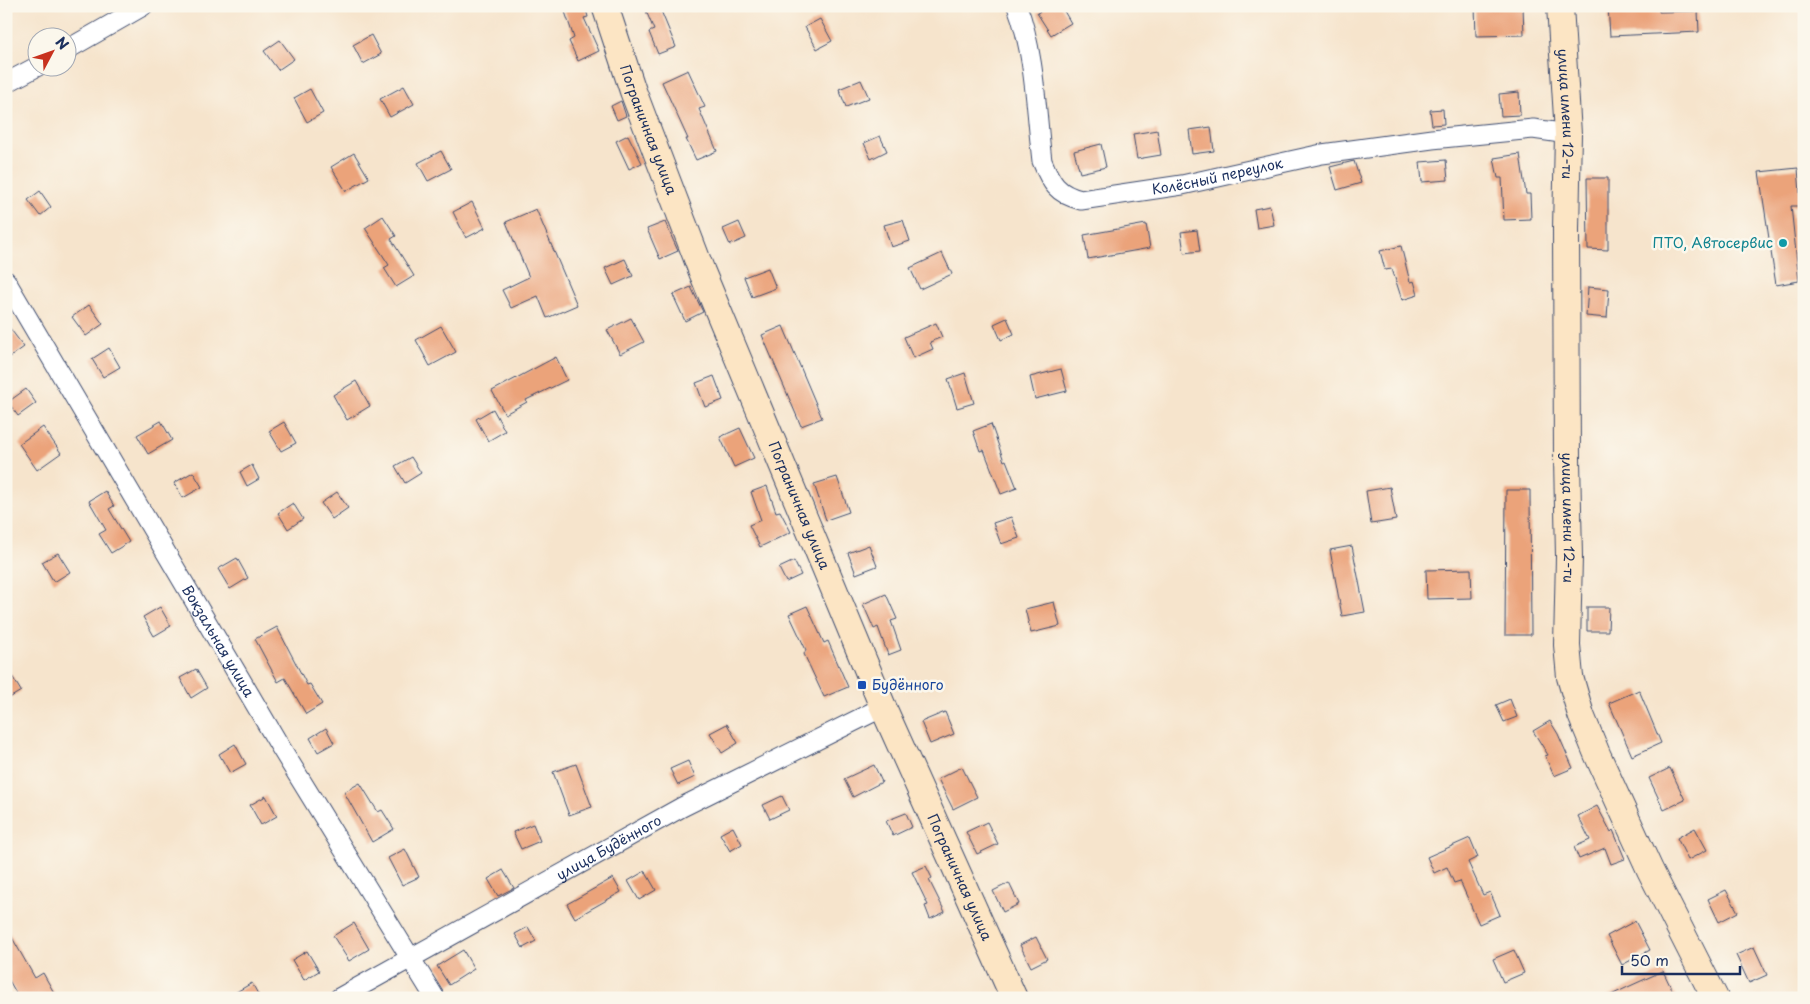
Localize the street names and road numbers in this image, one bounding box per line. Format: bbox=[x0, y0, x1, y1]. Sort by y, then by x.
street label: улица имени 12-ти bbox=[1553, 48, 1579, 179]
street label: Пограничная улица bbox=[615, 62, 683, 198]
street label: Колёсный переулок bbox=[1150, 152, 1285, 199]
street label: Пограничная улица bbox=[764, 438, 836, 573]
street label: улица имени 12-ти bbox=[1557, 452, 1580, 583]
street label: Вокзальная улица bbox=[177, 581, 260, 701]
street label: улица Будённого bbox=[552, 809, 665, 885]
street label: Пограничная улица bbox=[922, 810, 998, 944]

